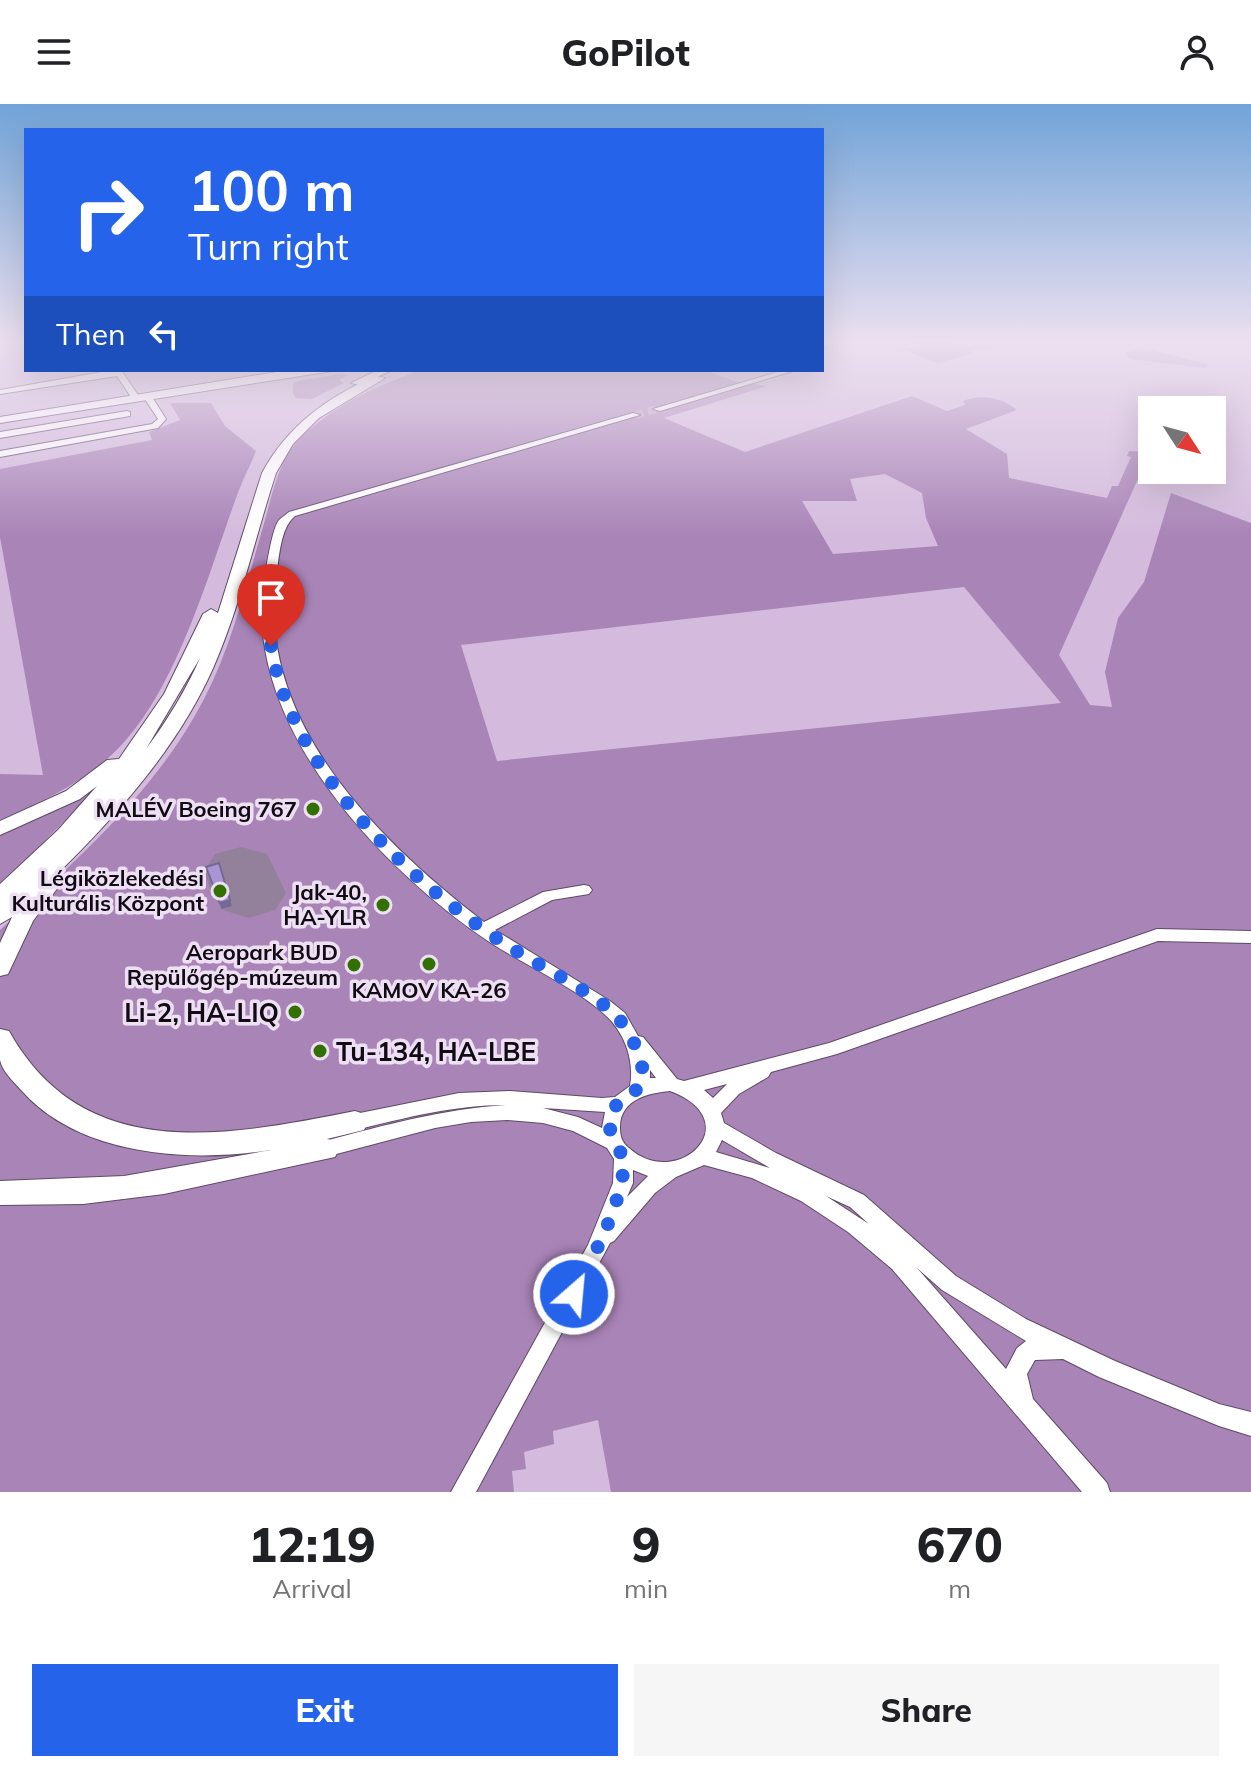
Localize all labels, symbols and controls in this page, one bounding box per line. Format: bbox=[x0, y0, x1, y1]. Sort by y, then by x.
icon: menu bbox=[32, 30, 76, 74]
text: GoPilot bbox=[561, 30, 690, 75]
icon: person bbox=[1175, 30, 1219, 74]
text: 100 m bbox=[188, 155, 355, 225]
icon: right bbox=[56, 160, 160, 264]
text: Turn right bbox=[188, 224, 349, 269]
icon: left bbox=[142, 312, 186, 356]
text: Then bbox=[56, 315, 126, 353]
north arrow bbox=[1138, 396, 1226, 484]
map controls bbox=[1138, 396, 1226, 484]
pin bbox=[237, 564, 305, 646]
icon: arrive bbox=[249, 576, 293, 620]
place label: MALÉV Boeing 767 bbox=[96, 795, 297, 823]
marker: MALÉV Boeing 767 bbox=[304, 800, 322, 818]
place label: Légiközlekedési Kulturális Központ bbox=[11, 864, 204, 917]
place label: Jak-40, HA-YLR bbox=[283, 878, 367, 931]
marker: Légiközlekedési Kulturális Központ bbox=[211, 882, 229, 900]
marker: Jak-40, HA-YLR bbox=[374, 896, 392, 914]
place label: Aeropark BUD Repülőgép-múzeum bbox=[127, 938, 338, 991]
marker: KAMOV KA-26 bbox=[420, 955, 438, 973]
marker: Aeropark BUD Repülőgép-múzeum bbox=[345, 956, 363, 974]
place label: KAMOV KA-26 bbox=[352, 976, 506, 1004]
place label: Li-2, HA-LIQ bbox=[124, 996, 279, 1029]
marker: Li-2, HA-LIQ bbox=[286, 1003, 304, 1021]
place label: Tu-134, HA-LBE bbox=[336, 1035, 536, 1068]
marker: Tu-134, HA-LBE bbox=[311, 1042, 329, 1060]
position arrow bbox=[532, 1252, 616, 1336]
text: 12:19 bbox=[248, 1514, 376, 1574]
text: 9 bbox=[632, 1514, 661, 1574]
text: 670 bbox=[916, 1514, 1003, 1574]
text: Arrival bbox=[272, 1572, 352, 1605]
text: min bbox=[624, 1572, 668, 1605]
text: m bbox=[948, 1572, 971, 1605]
button: Exit bbox=[32, 1664, 618, 1756]
button: Share bbox=[634, 1664, 1219, 1756]

